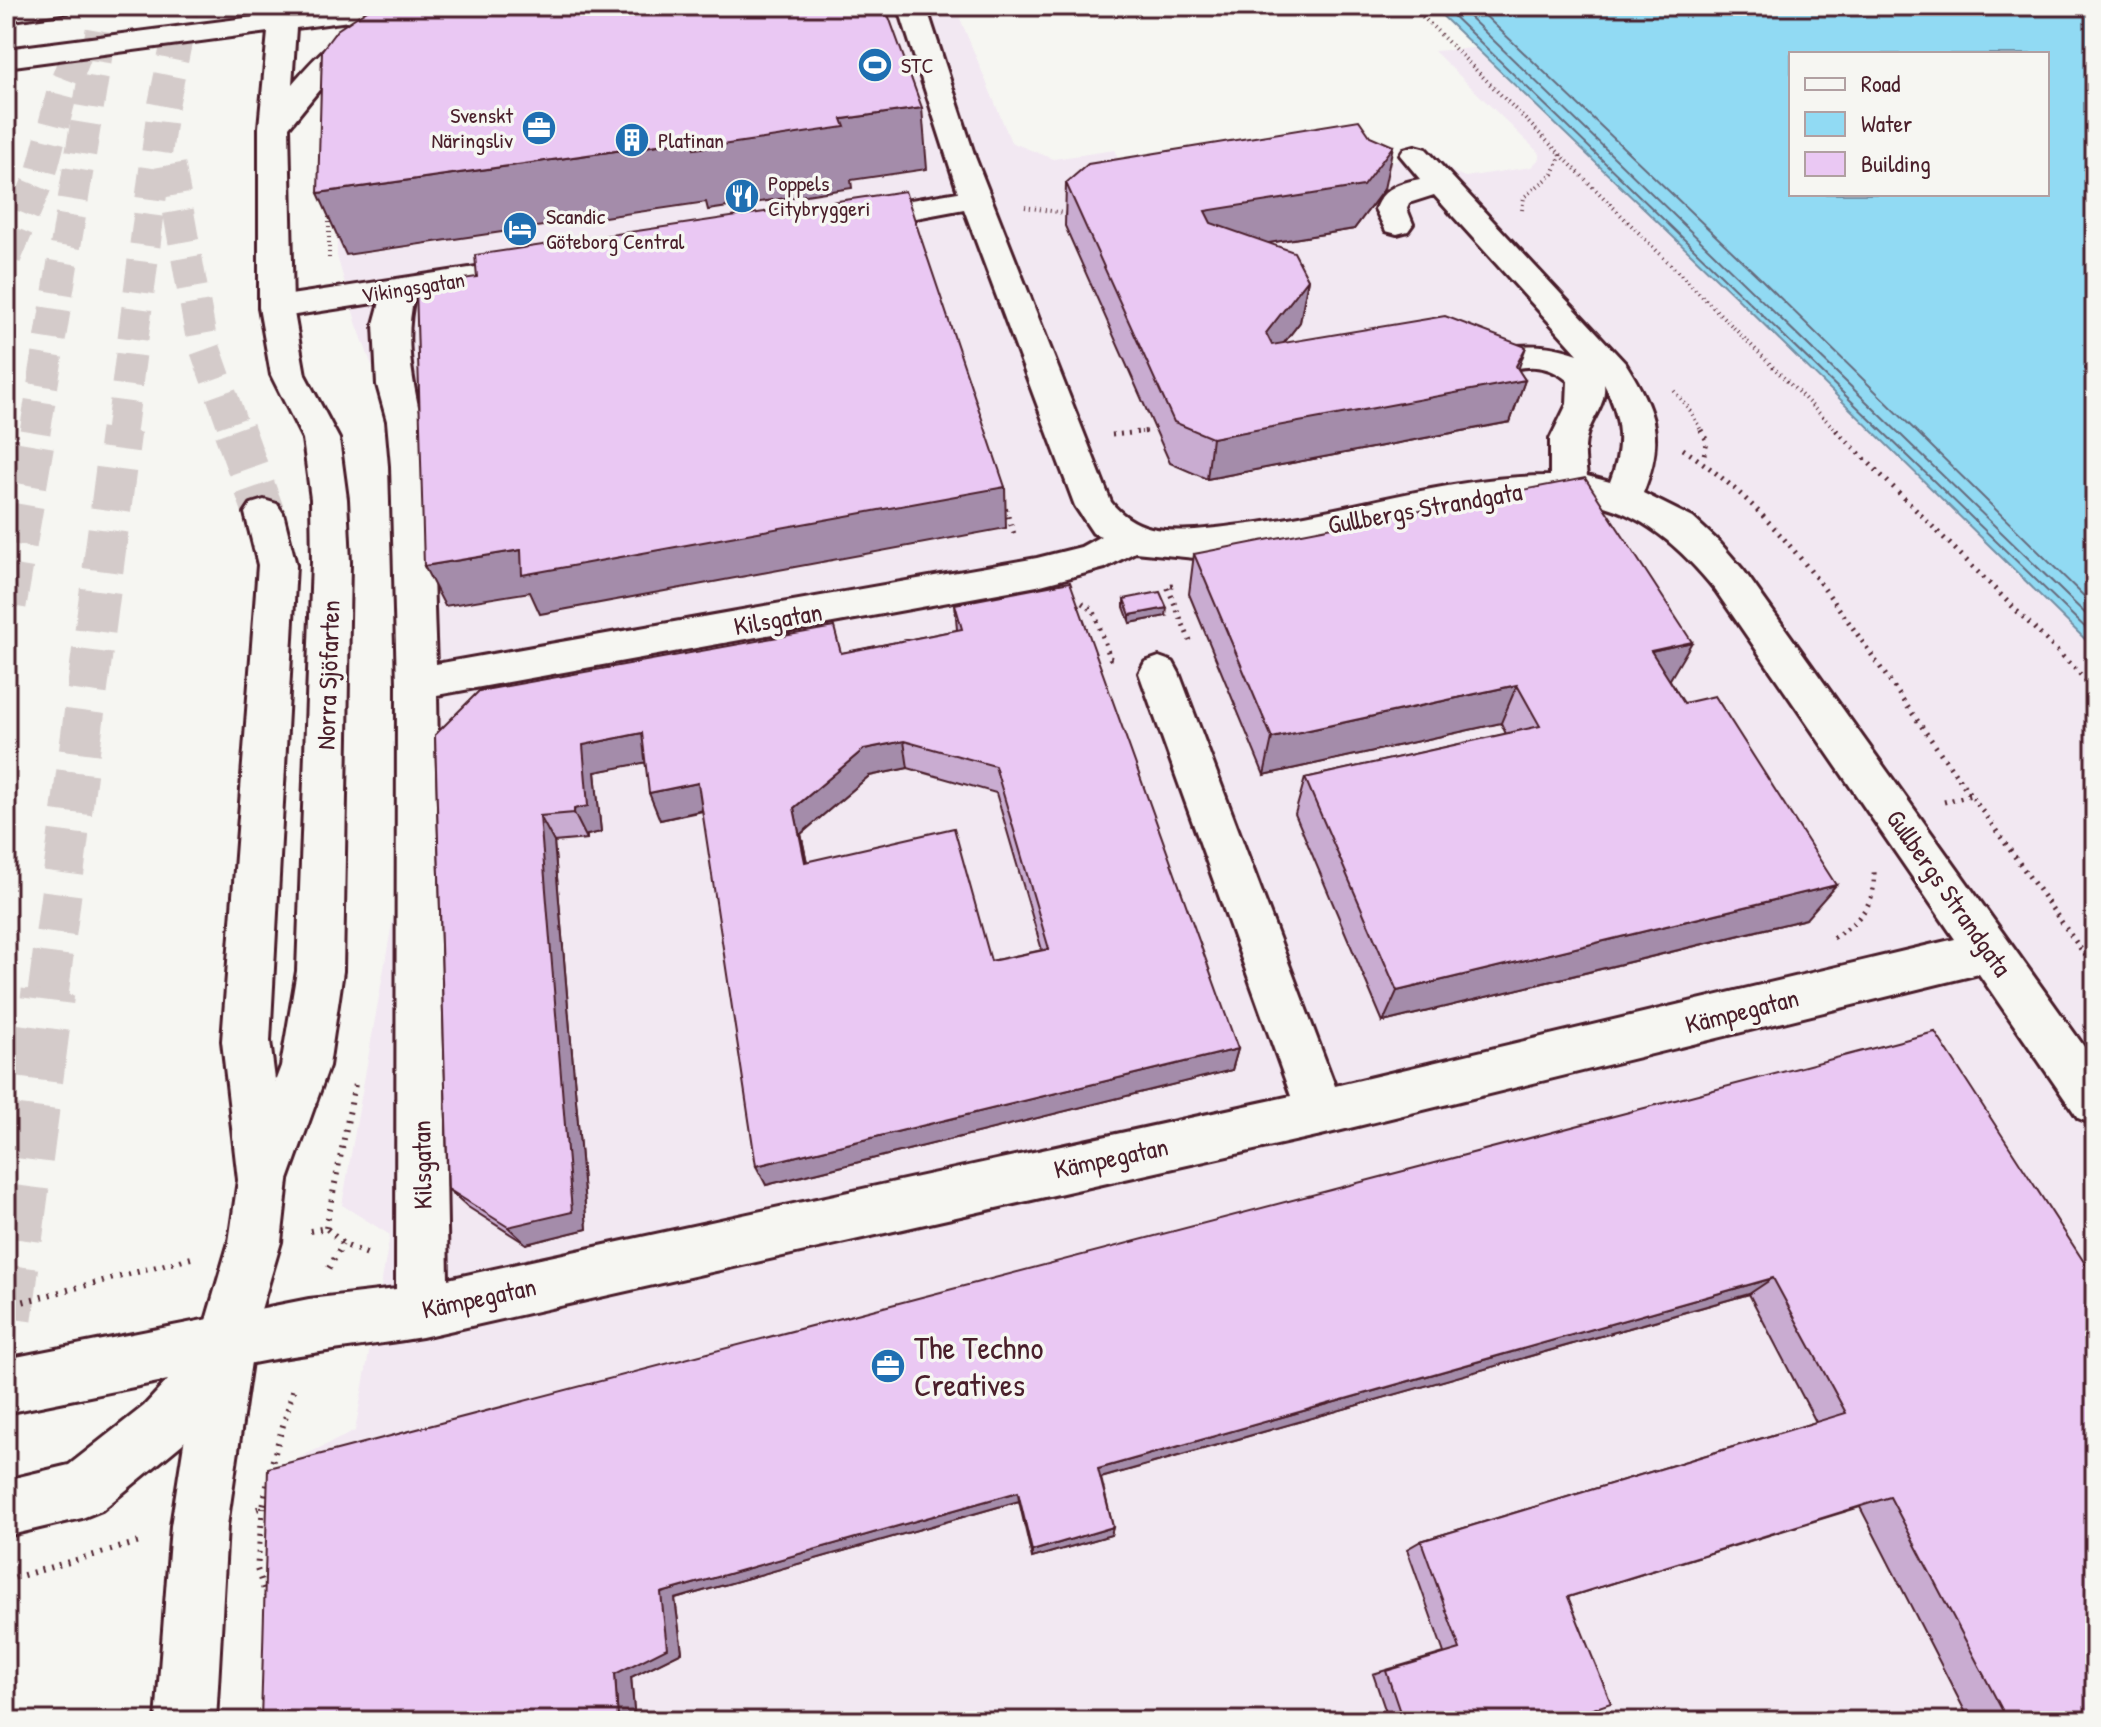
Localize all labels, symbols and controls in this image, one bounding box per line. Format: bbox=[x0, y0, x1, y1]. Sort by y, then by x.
sports icon: STC bbox=[856, 46, 894, 84]
place label: STC bbox=[901, 50, 933, 80]
legend bbox=[1789, 52, 2049, 196]
text: Road bbox=[1861, 67, 1900, 99]
place label: Svenskt Näringsliv bbox=[431, 100, 513, 155]
text: Water bbox=[1861, 107, 1912, 139]
office icon: Svenskt Näringsliv bbox=[520, 109, 558, 147]
building icon: Platinan bbox=[613, 121, 651, 159]
place label: Platinan bbox=[658, 125, 724, 155]
text: Building bbox=[1861, 147, 1931, 179]
place label: Poppels Citybryggeri bbox=[768, 168, 870, 223]
restaurant icon: Poppels Citybryggeri bbox=[723, 177, 761, 215]
place label: Scandic Göteborg Central bbox=[546, 201, 684, 256]
hotel icon: Scandic Göteborg Central bbox=[501, 210, 539, 248]
street label: Vikingsgatan bbox=[359, 264, 467, 310]
street label: Gullbergs Strandgata bbox=[1325, 473, 1525, 542]
street label: Kilsgatan bbox=[731, 594, 825, 643]
street label: Norra Sjöfarten bbox=[307, 600, 348, 750]
street label: Gullbergs Strandgata bbox=[1879, 802, 2020, 983]
street label: Kämpegatan bbox=[1682, 980, 1802, 1041]
street label: Kilsgatan bbox=[403, 1120, 440, 1210]
street label: Kämpegatan bbox=[1051, 1128, 1171, 1187]
street label: Kämpegatan bbox=[419, 1268, 539, 1327]
place label: The Techno Creatives bbox=[914, 1326, 1044, 1406]
office icon: The Techno Creatives bbox=[869, 1347, 907, 1385]

